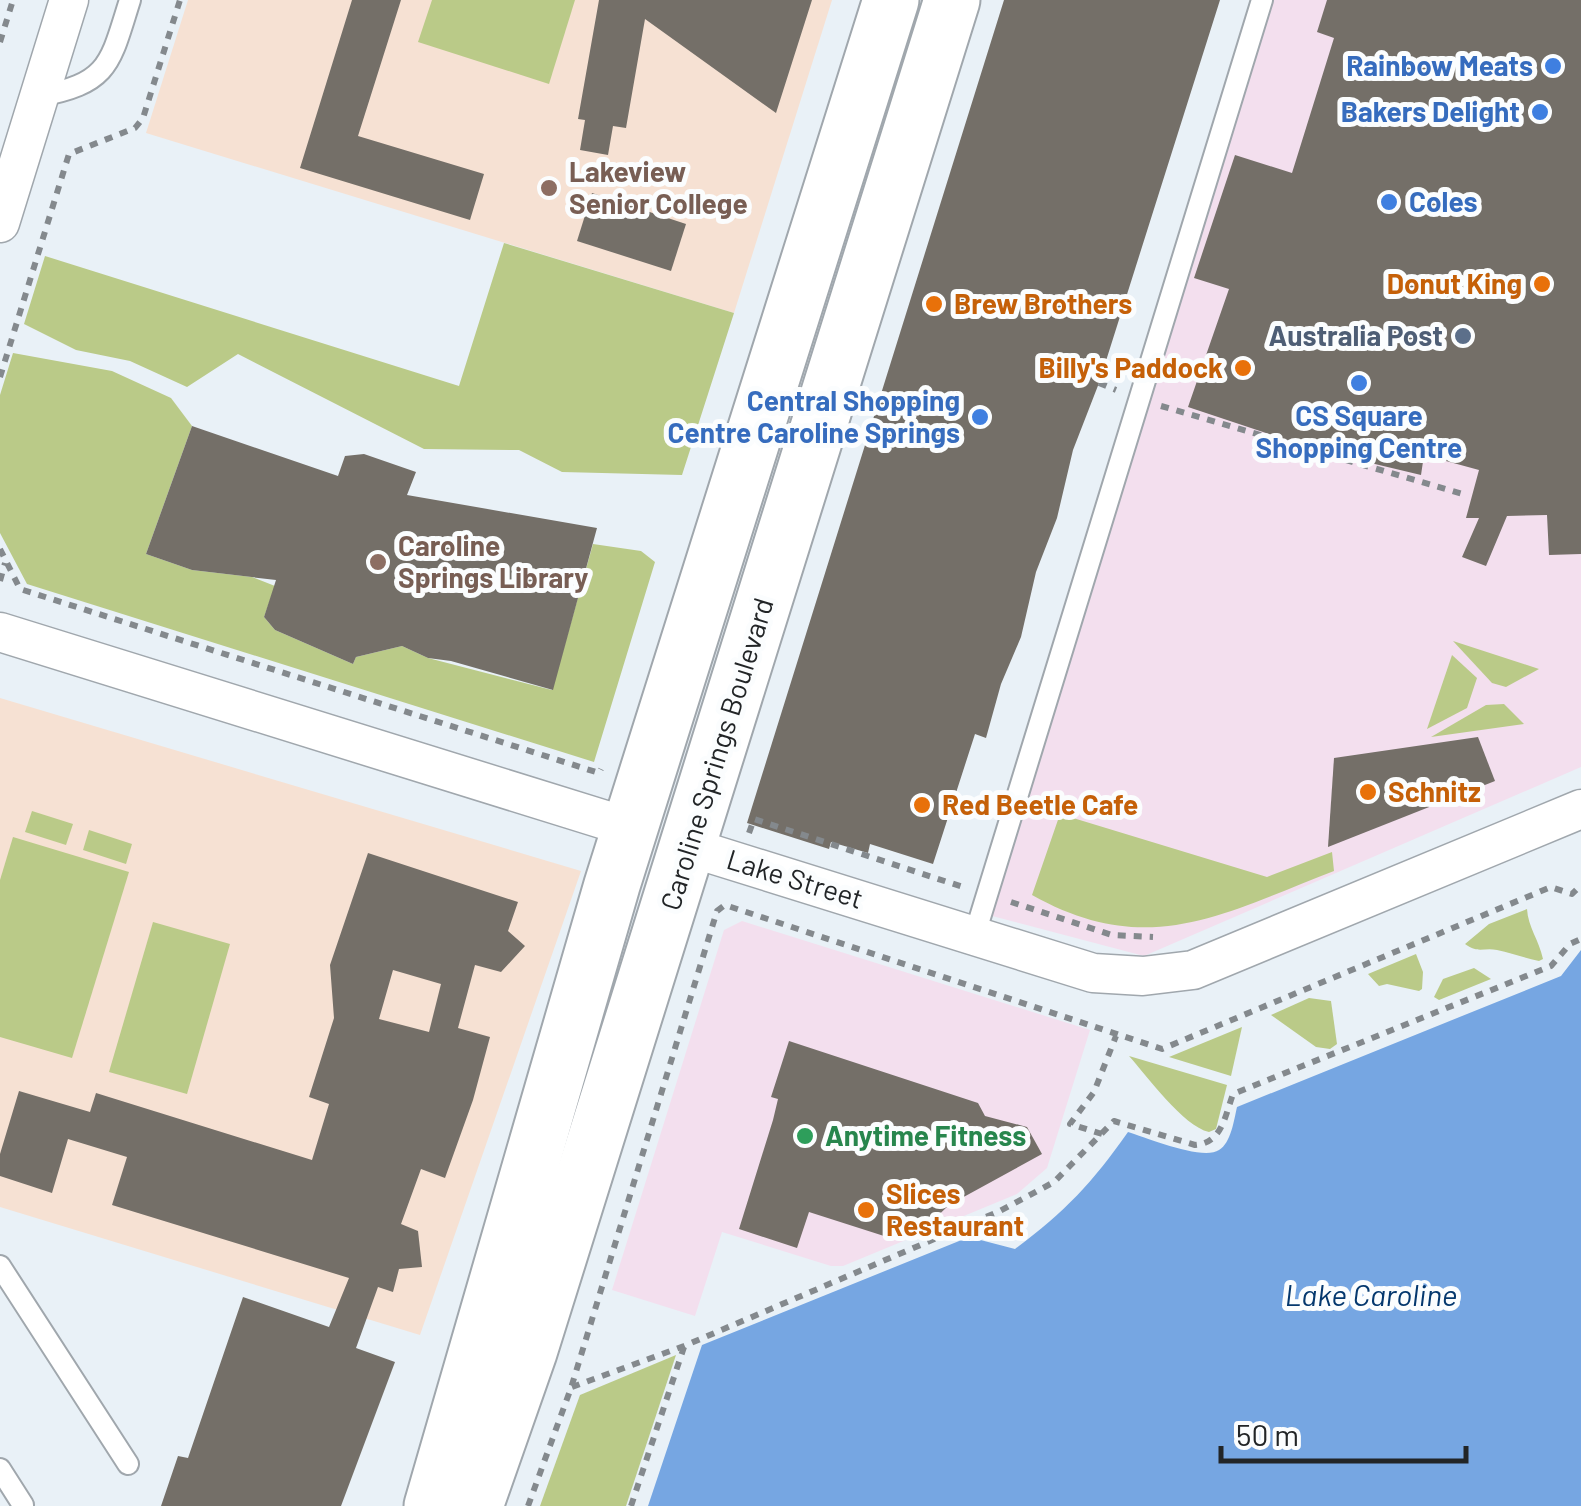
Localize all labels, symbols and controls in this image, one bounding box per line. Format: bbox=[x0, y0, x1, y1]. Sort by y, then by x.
place label: Rainbow Meats bbox=[1346, 48, 1533, 82]
marker: Rainbow Meats bbox=[1542, 55, 1564, 77]
place label: Bakers Delight bbox=[1341, 94, 1520, 128]
marker: Bakers Delight bbox=[1529, 101, 1551, 123]
place label: Lakeview Senior College bbox=[569, 154, 748, 220]
marker: Lakeview Senior College bbox=[538, 177, 560, 199]
place label: Coles bbox=[1409, 184, 1478, 218]
marker: Coles bbox=[1378, 191, 1400, 213]
place label: Donut King bbox=[1387, 266, 1522, 300]
marker: Donut King bbox=[1531, 273, 1553, 295]
place label: Brew Brothers bbox=[954, 286, 1132, 320]
marker: Brew Brothers bbox=[923, 293, 945, 315]
place label: Australia Post bbox=[1268, 318, 1443, 352]
marker: Australia Post bbox=[1452, 325, 1474, 347]
place label: Billy's Paddock bbox=[1038, 350, 1223, 384]
marker: Billy's Paddock bbox=[1232, 357, 1254, 379]
marker: CS Square Shopping Centre bbox=[1348, 372, 1370, 394]
place label: Central Shopping Centre Caroline Springs bbox=[667, 383, 960, 449]
place label: CS Square Shopping Centre bbox=[1256, 398, 1462, 464]
marker: Central Shopping Centre Caroline Springs bbox=[969, 406, 991, 428]
place label: Caroline Springs Library bbox=[398, 528, 588, 594]
marker: Caroline Springs Library bbox=[367, 551, 389, 573]
street label: Caroline Springs Boulevard bbox=[652, 593, 780, 914]
place label: Schnitz bbox=[1388, 774, 1481, 808]
marker: Schnitz bbox=[1357, 781, 1379, 803]
place label: Red Beetle Cafe bbox=[942, 787, 1138, 821]
marker: Red Beetle Cafe bbox=[911, 794, 933, 816]
street label: Lake Street bbox=[723, 841, 868, 915]
place label: Anytime Fitness bbox=[825, 1118, 1026, 1152]
marker: Anytime Fitness bbox=[794, 1125, 816, 1147]
place label: Slices Restaurant bbox=[886, 1176, 1024, 1242]
marker: Slices Restaurant bbox=[855, 1199, 877, 1221]
water label: Lake Caroline bbox=[1285, 1276, 1457, 1312]
scale bar bbox=[1221, 1401, 1466, 1463]
text: 50 m bbox=[1236, 1416, 1299, 1452]

